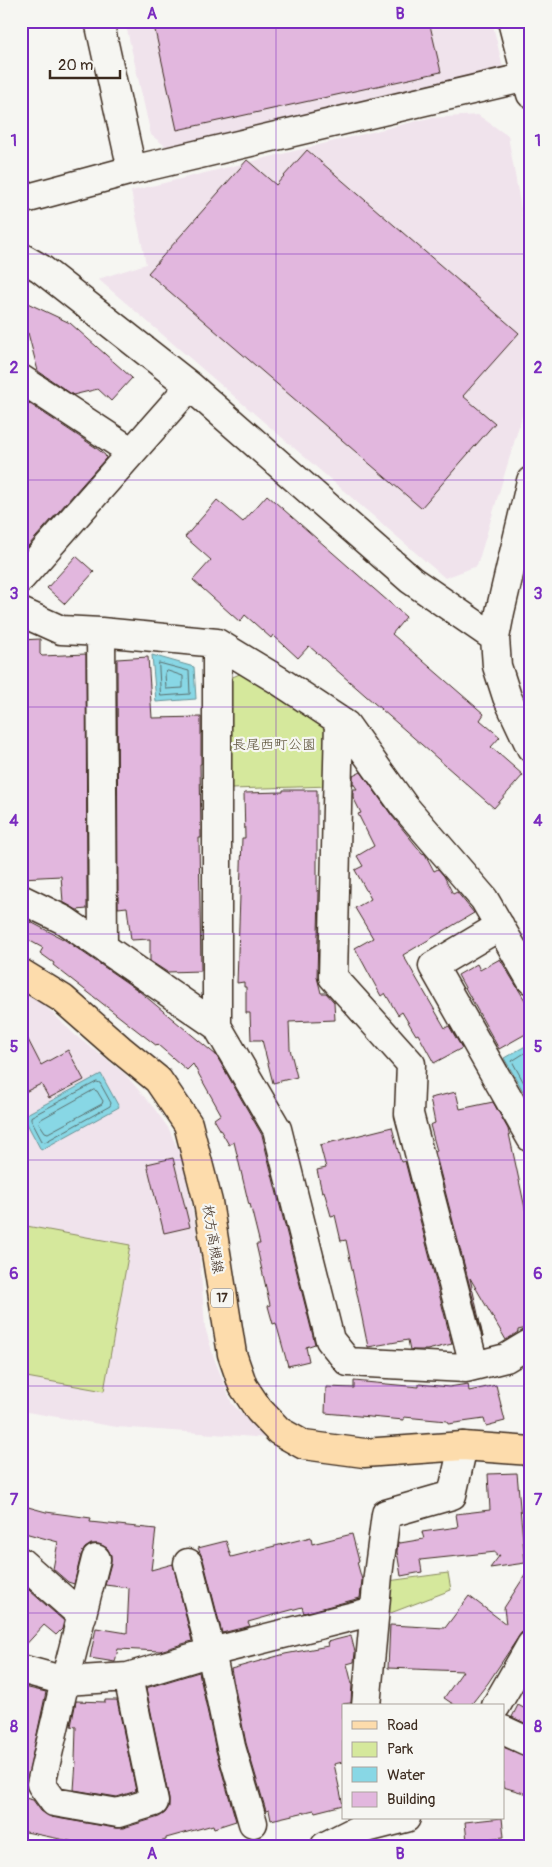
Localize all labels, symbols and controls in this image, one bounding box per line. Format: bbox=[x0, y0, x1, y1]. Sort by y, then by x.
text: A bbox=[147, 4, 158, 24]
text: B bbox=[395, 4, 405, 24]
scale bar bbox=[50, 48, 120, 80]
text: 20 m bbox=[58, 56, 93, 75]
text: 1 bbox=[11, 131, 17, 151]
text: 1 bbox=[535, 131, 541, 151]
text: 2 bbox=[10, 358, 19, 378]
text: 2 bbox=[534, 358, 543, 378]
text: 3 bbox=[10, 584, 19, 604]
text: 3 bbox=[534, 584, 543, 604]
park label: 長尾西町公園 bbox=[232, 736, 316, 753]
text: 4 bbox=[9, 811, 19, 831]
text: 4 bbox=[533, 811, 543, 831]
text: 5 bbox=[10, 1037, 19, 1057]
text: 5 bbox=[534, 1037, 543, 1057]
street label: 枚方高槻線 bbox=[199, 1203, 227, 1275]
text: 6 bbox=[9, 1264, 19, 1284]
text: 6 bbox=[533, 1264, 543, 1284]
road number: 17 bbox=[211, 1289, 233, 1308]
text: 7 bbox=[10, 1490, 19, 1510]
text: 7 bbox=[534, 1490, 543, 1510]
legend bbox=[342, 1704, 504, 1820]
text: Road bbox=[387, 1716, 418, 1735]
text: 8 bbox=[10, 1717, 18, 1737]
text: 8 bbox=[534, 1717, 542, 1737]
text: Park bbox=[387, 1740, 414, 1759]
text: Water bbox=[387, 1766, 426, 1785]
text: Building bbox=[387, 1790, 435, 1809]
text: A bbox=[147, 1844, 158, 1864]
text: B bbox=[395, 1844, 405, 1864]

